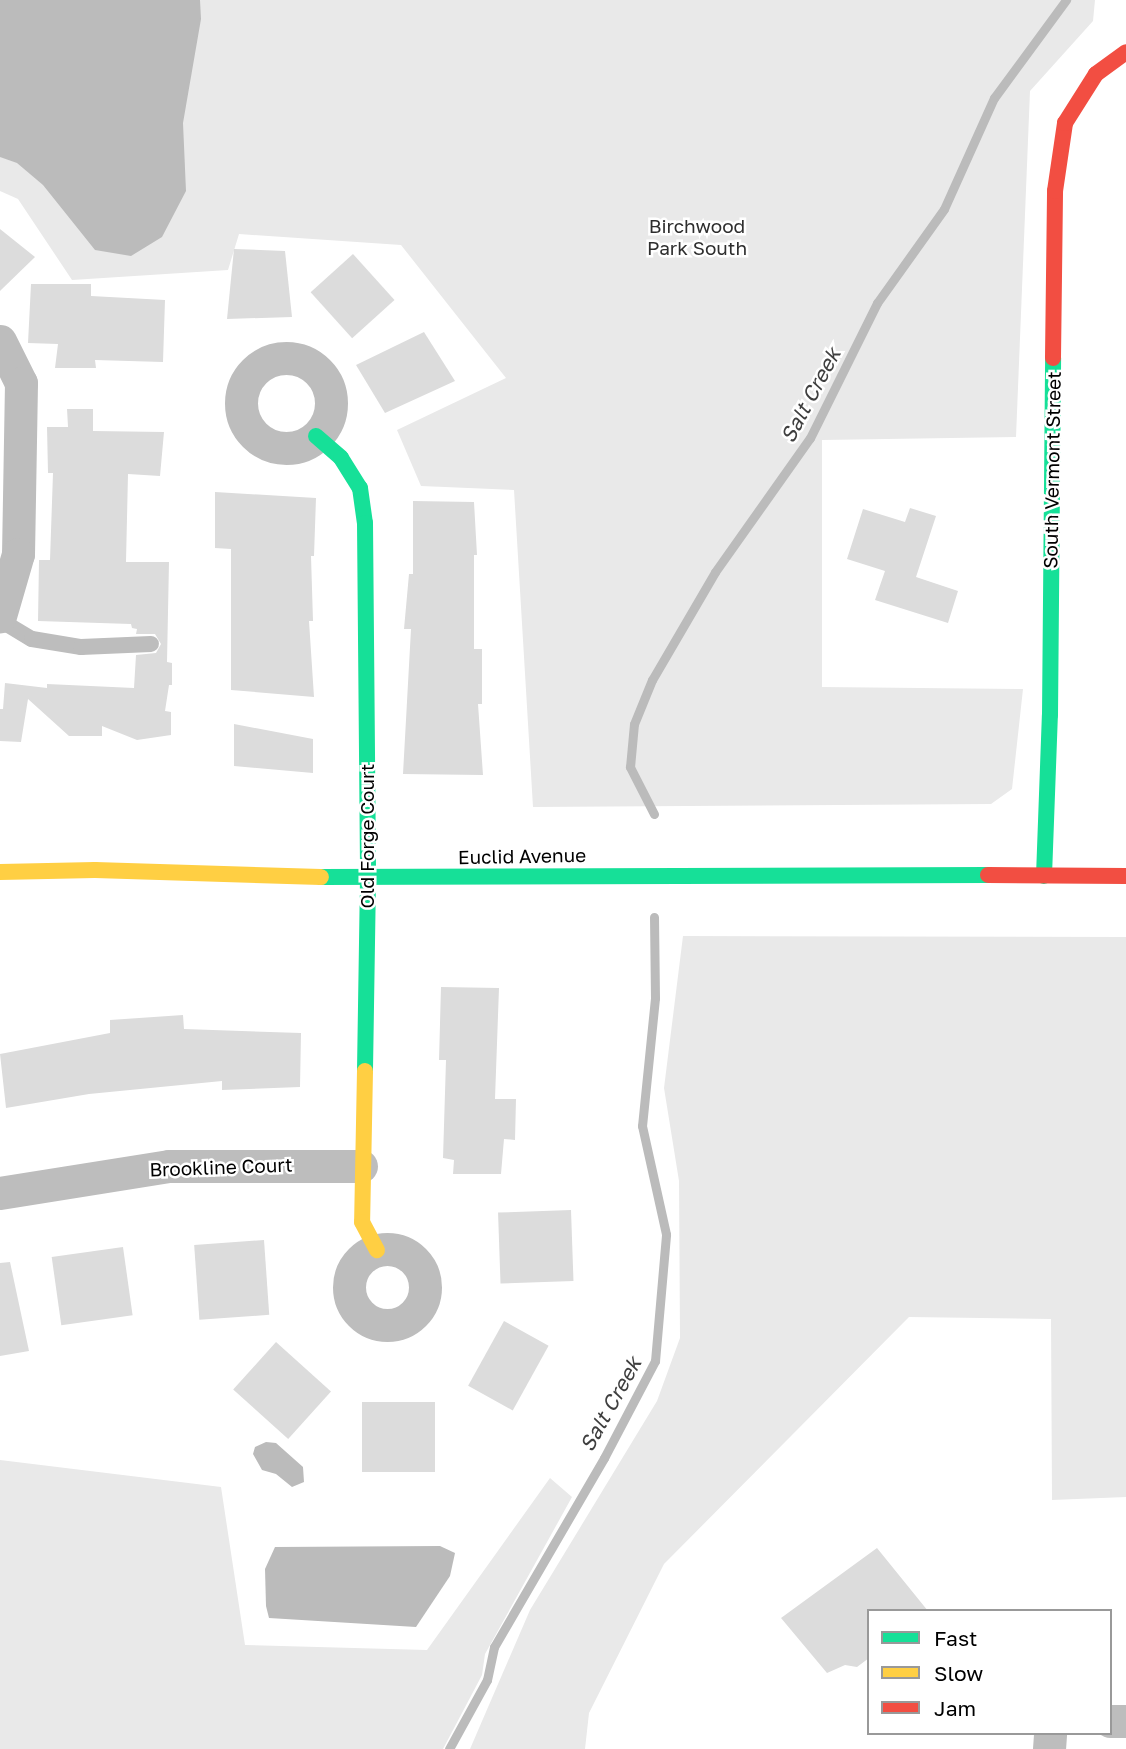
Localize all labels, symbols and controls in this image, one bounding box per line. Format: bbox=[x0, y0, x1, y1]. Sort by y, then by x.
park label: Birchwood Park South bbox=[647, 215, 747, 259]
water label: Salt Creek bbox=[775, 343, 845, 447]
street label: South Vermont Street bbox=[1039, 371, 1065, 569]
street label: Old Forge Court bbox=[356, 764, 378, 908]
street label: Euclid Avenue bbox=[458, 843, 586, 869]
street label: Brookline Court bbox=[149, 1153, 293, 1181]
water label: Salt Creek bbox=[574, 1353, 646, 1455]
legend bbox=[867, 1609, 1112, 1735]
text: Fast bbox=[934, 1625, 977, 1651]
text: Slow bbox=[934, 1660, 983, 1686]
text: Jam bbox=[934, 1695, 976, 1721]

